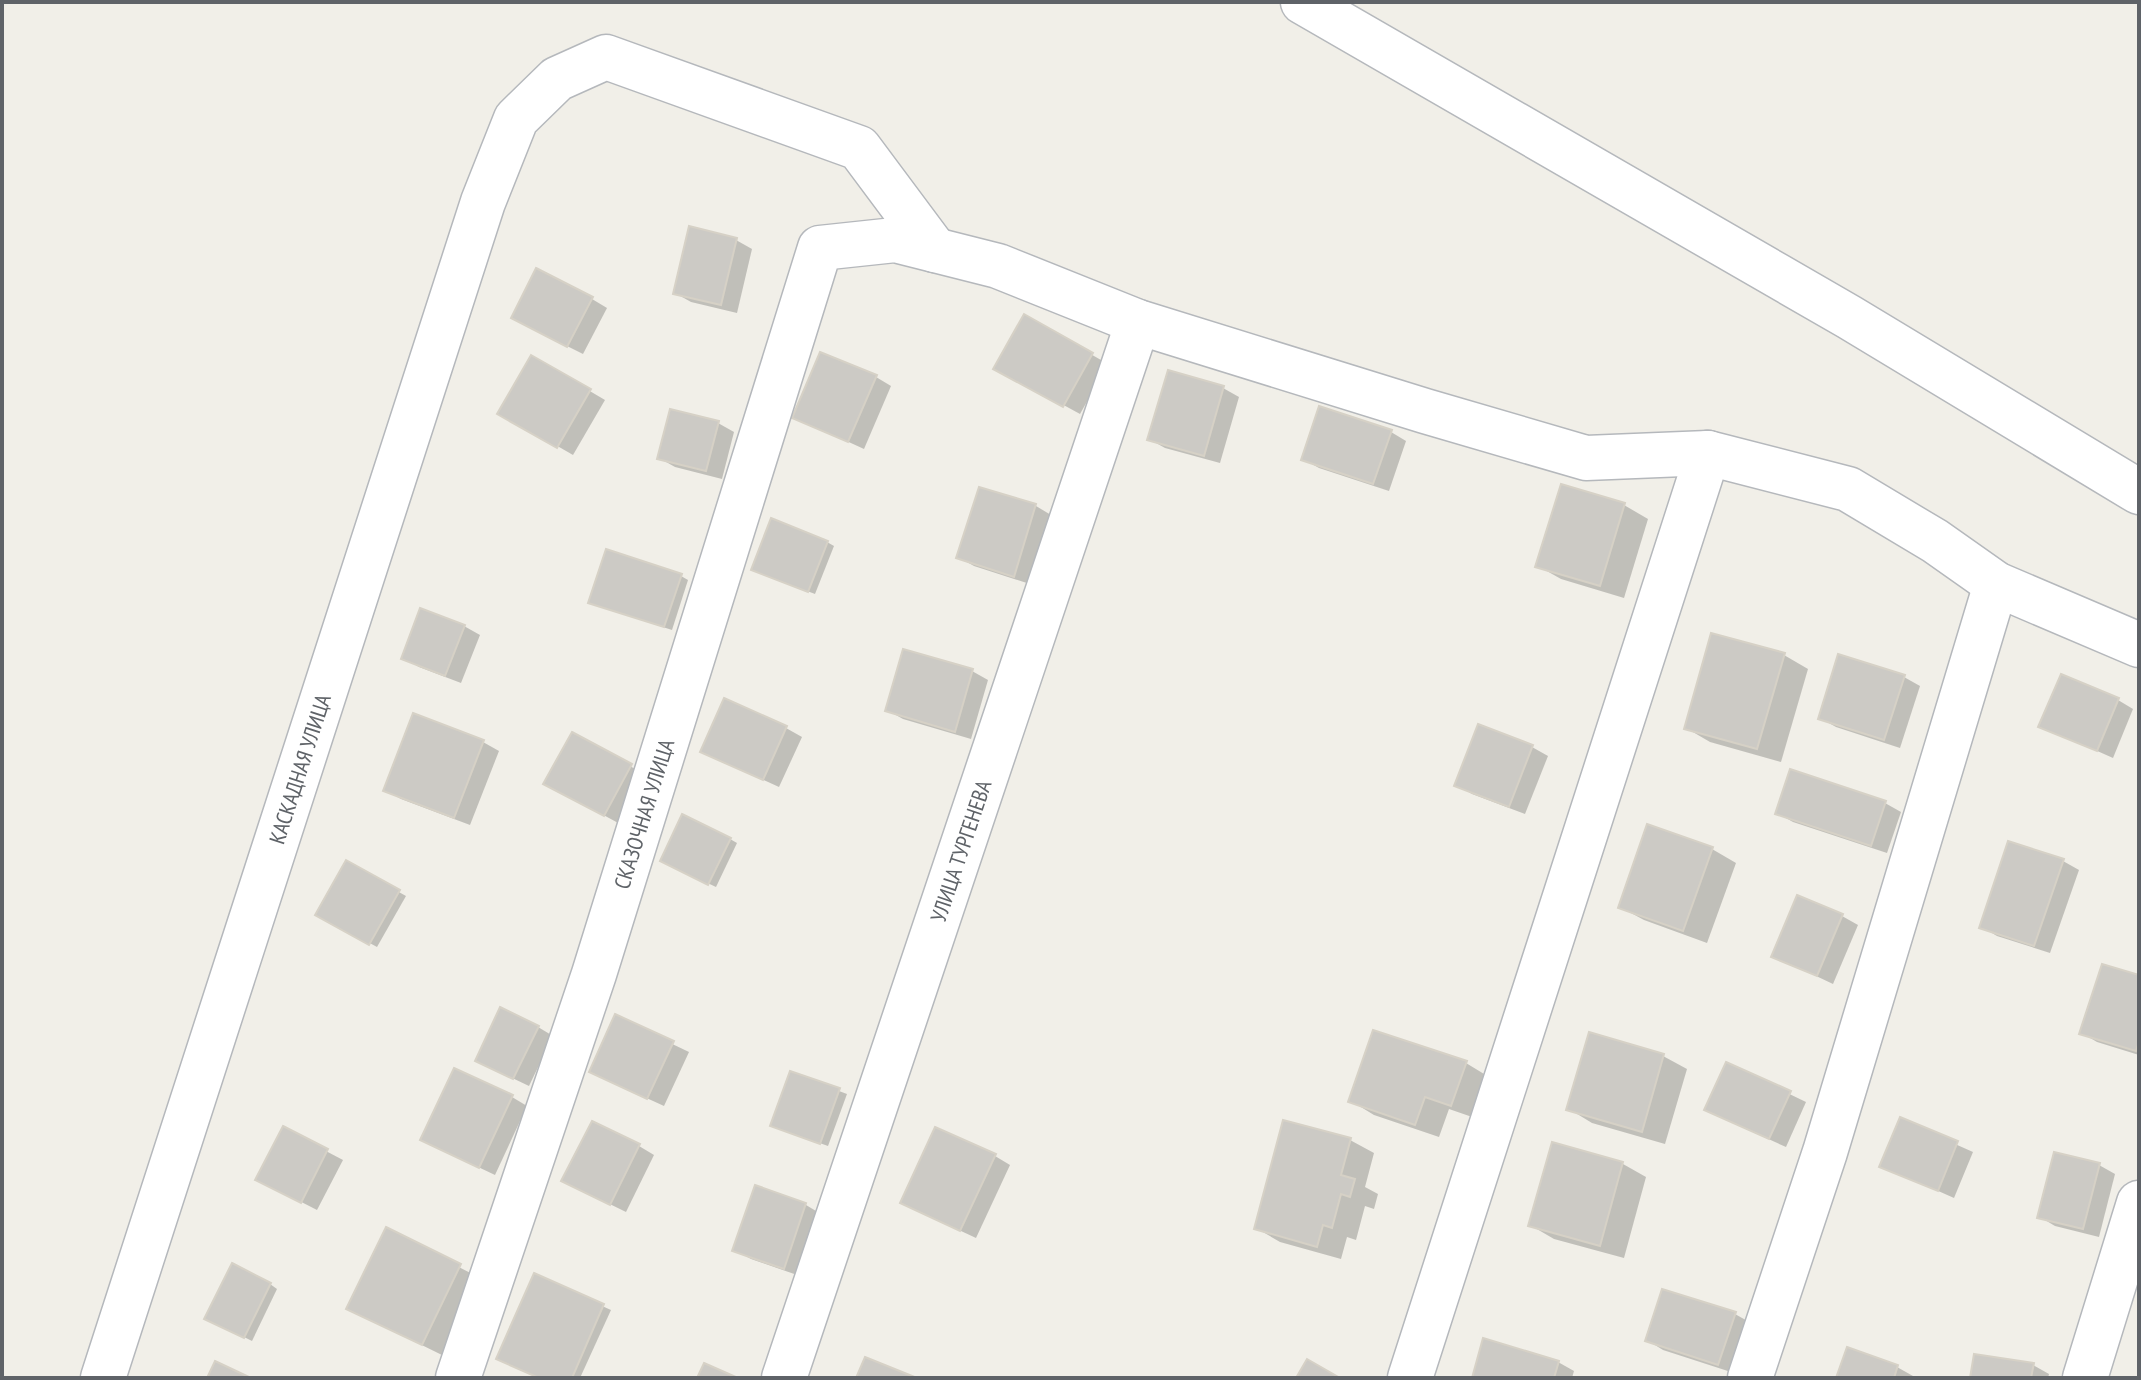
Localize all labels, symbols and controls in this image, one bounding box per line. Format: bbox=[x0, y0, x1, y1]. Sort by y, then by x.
street label: КАСКАДНАЯ УЛИЦА bbox=[263, 690, 337, 847]
street label: СКАЗОЧНАЯ УЛИЦА bbox=[607, 735, 681, 892]
street label: УЛИЦА ТУРГЕНЕВА bbox=[924, 776, 998, 925]

